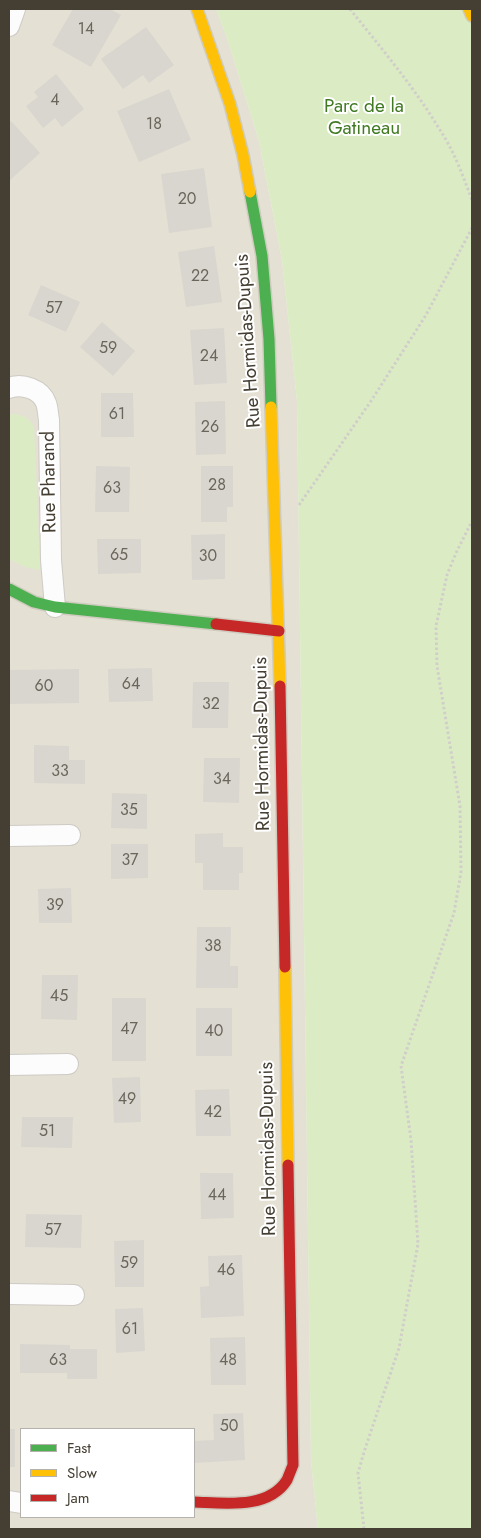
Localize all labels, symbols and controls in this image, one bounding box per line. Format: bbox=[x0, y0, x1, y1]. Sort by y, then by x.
house number: 14 bbox=[78, 20, 94, 40]
house number: 4 bbox=[50, 91, 60, 111]
park label: Parc de la Gatineau bbox=[324, 96, 404, 140]
house number: 18 bbox=[146, 115, 162, 135]
house number: 20 bbox=[178, 190, 196, 210]
street label: Rue Hormidas-Dupuis bbox=[232, 253, 266, 429]
house number: 22 bbox=[191, 267, 209, 287]
house number: 57 bbox=[45, 299, 63, 319]
house number: 59 bbox=[99, 339, 117, 359]
house number: 24 bbox=[200, 347, 218, 367]
house number: 61 bbox=[109, 405, 125, 425]
house number: 26 bbox=[201, 418, 219, 438]
street label: Rue Pharand bbox=[38, 431, 62, 533]
house number: 28 bbox=[208, 476, 226, 496]
house number: 63 bbox=[103, 479, 121, 499]
house number: 65 bbox=[110, 546, 128, 566]
house number: 30 bbox=[199, 547, 217, 567]
street label: Rue Hormidas-Dupuis bbox=[250, 657, 276, 831]
house number: 64 bbox=[122, 675, 140, 695]
house number: 60 bbox=[35, 677, 53, 697]
house number: 32 bbox=[202, 695, 220, 715]
house number: 33 bbox=[51, 762, 69, 782]
house number: 34 bbox=[213, 770, 231, 790]
house number: 35 bbox=[120, 801, 138, 821]
house number: 37 bbox=[122, 851, 138, 871]
house number: 39 bbox=[46, 896, 64, 916]
house number: 38 bbox=[204, 937, 222, 957]
house number: 45 bbox=[50, 987, 68, 1007]
house number: 47 bbox=[120, 1020, 138, 1040]
house number: 40 bbox=[205, 1022, 223, 1042]
street label: Rue Hormidas-Dupuis bbox=[256, 1062, 282, 1236]
house number: 49 bbox=[118, 1090, 136, 1110]
house number: 42 bbox=[204, 1103, 222, 1123]
house number: 51 bbox=[39, 1122, 55, 1142]
house number: 44 bbox=[208, 1186, 226, 1206]
house number: 57 bbox=[44, 1221, 62, 1241]
house number: 59 bbox=[120, 1254, 138, 1274]
house number: 46 bbox=[217, 1261, 235, 1281]
house number: 61 bbox=[122, 1320, 138, 1340]
house number: 63 bbox=[49, 1351, 67, 1371]
house number: 48 bbox=[219, 1351, 237, 1371]
house number: 50 bbox=[220, 1417, 238, 1437]
legend bbox=[20, 1428, 195, 1518]
text: Fast bbox=[67, 1437, 91, 1459]
text: Slow bbox=[67, 1462, 97, 1484]
text: Jam bbox=[67, 1487, 90, 1509]

